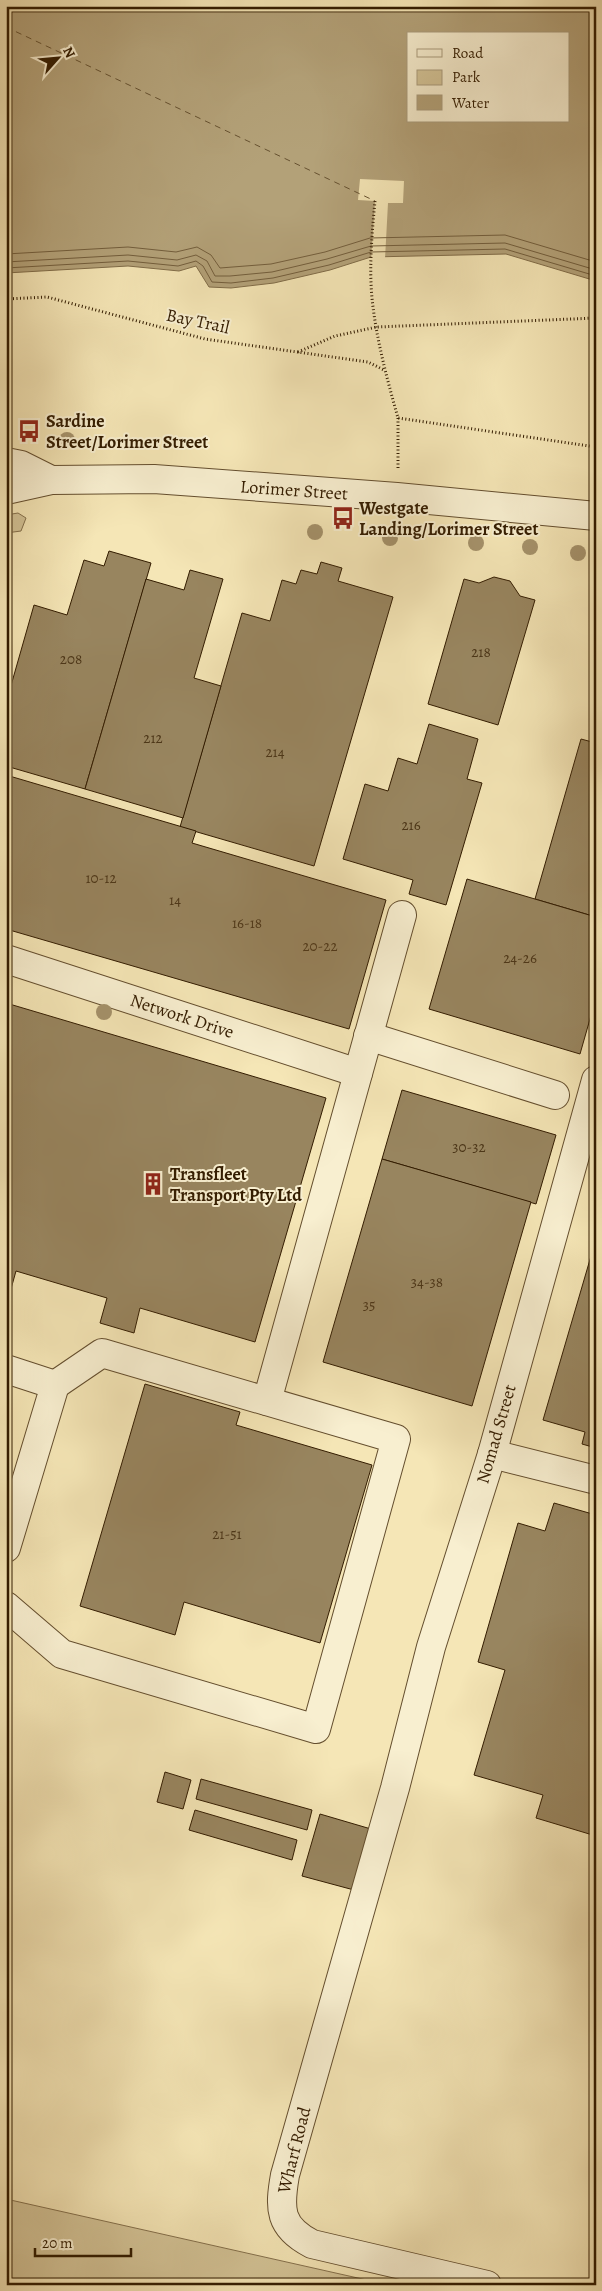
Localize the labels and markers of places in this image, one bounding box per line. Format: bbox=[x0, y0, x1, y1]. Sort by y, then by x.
place label: Sardine Street/Lorimer Street bbox=[46, 409, 208, 454]
bus stop icon: Sardine Street/Lorimer Street bbox=[16, 418, 42, 444]
place label: Westgate Landing/Lorimer Street bbox=[358, 496, 538, 541]
bus stop icon: Westgate Landing/Lorimer Street bbox=[330, 505, 356, 531]
place label: Transfleet Transport Pty Ltd bbox=[170, 1162, 302, 1207]
building icon: Transfleet Transport Pty Ltd bbox=[140, 1171, 166, 1197]

